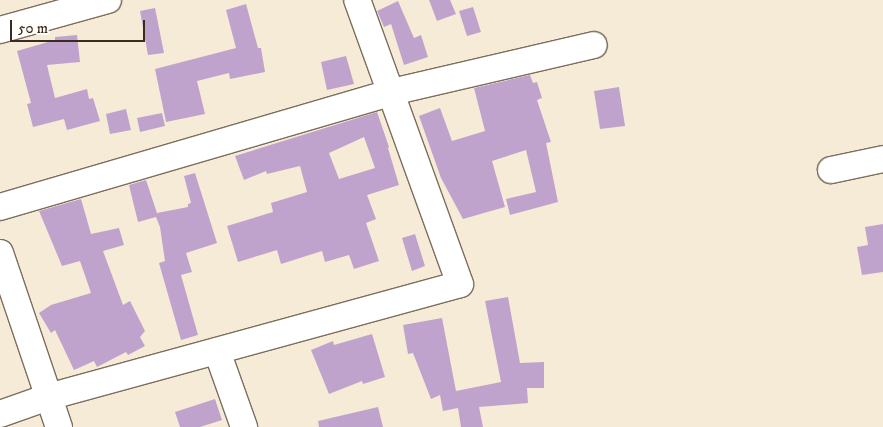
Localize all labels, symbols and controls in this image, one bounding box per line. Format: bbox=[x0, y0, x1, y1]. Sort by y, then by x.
scale bar bbox=[12, 10, 148, 42]
text: 50 m bbox=[18, 19, 48, 38]

